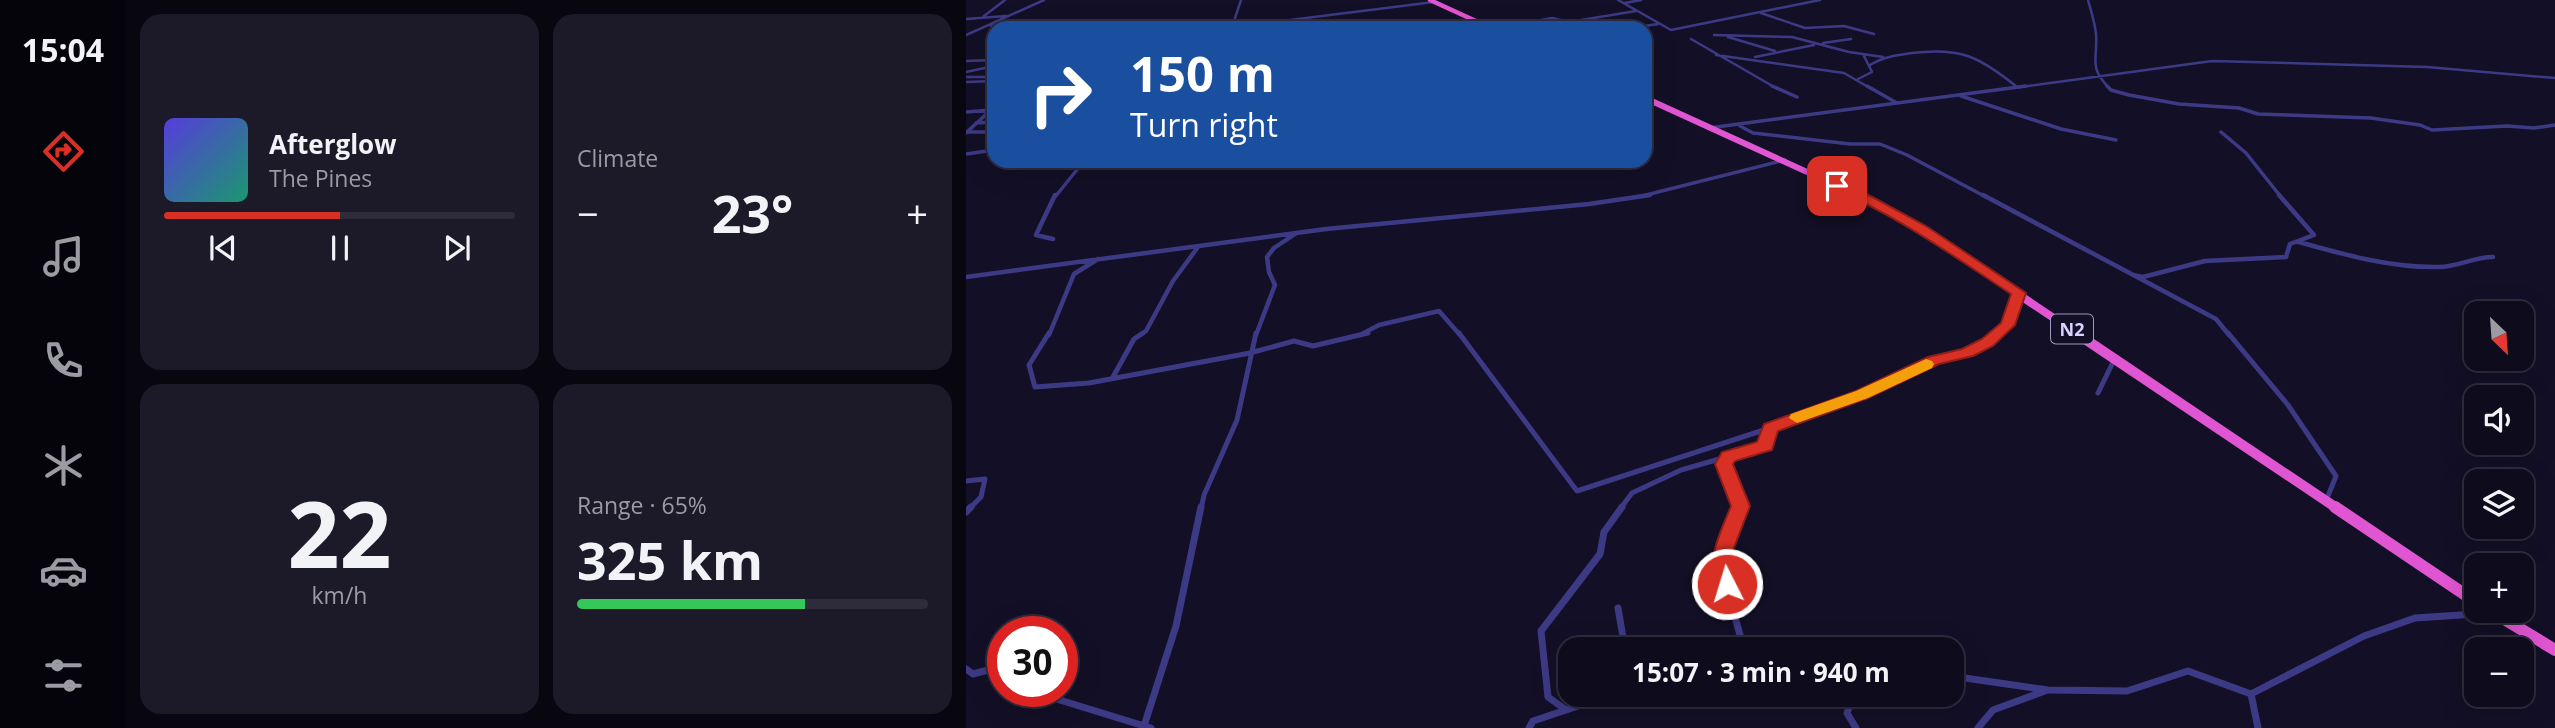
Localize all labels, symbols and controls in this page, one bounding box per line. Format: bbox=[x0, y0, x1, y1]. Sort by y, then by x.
text: 15:04 bbox=[22, 28, 104, 71]
text: 150 m bbox=[1130, 40, 1275, 106]
icon: right bbox=[1015, 49, 1106, 140]
text: Turn right bbox=[1130, 103, 1278, 146]
text: Afterglow bbox=[269, 126, 396, 162]
icon: directions bbox=[39, 127, 88, 176]
text: Climate bbox=[577, 142, 658, 174]
pin bbox=[1807, 156, 1867, 216]
text: The Pines bbox=[269, 162, 372, 194]
icon: arrive bbox=[1818, 167, 1856, 205]
text: 23° bbox=[712, 177, 793, 248]
text: − bbox=[577, 187, 599, 239]
text: + bbox=[906, 187, 928, 239]
icon: previous bbox=[204, 229, 242, 267]
icon: pause bbox=[321, 229, 359, 267]
icon: next bbox=[438, 229, 476, 267]
icon: music bbox=[39, 232, 88, 281]
north arrow bbox=[2464, 301, 2534, 371]
map controls bbox=[2464, 301, 2534, 707]
road number: N2 bbox=[2051, 314, 2093, 344]
icon: phone bbox=[39, 336, 88, 385]
button: sound bbox=[2464, 385, 2534, 455]
icon: climate bbox=[39, 441, 88, 490]
button: layers bbox=[2464, 469, 2534, 539]
text: 22 bbox=[287, 471, 392, 595]
text: Range · 65% bbox=[577, 489, 707, 521]
text: 325 km bbox=[577, 524, 763, 595]
icon: car bbox=[39, 546, 88, 595]
position arrow bbox=[1690, 547, 1764, 621]
button: + bbox=[2464, 553, 2534, 623]
text: km/h bbox=[312, 579, 367, 611]
speed limit sign: 30 bbox=[987, 616, 1078, 707]
button: − bbox=[2464, 637, 2534, 707]
icon: filters bbox=[39, 651, 88, 700]
text: 15:07 · 3 min · 940 m bbox=[1632, 654, 1890, 690]

